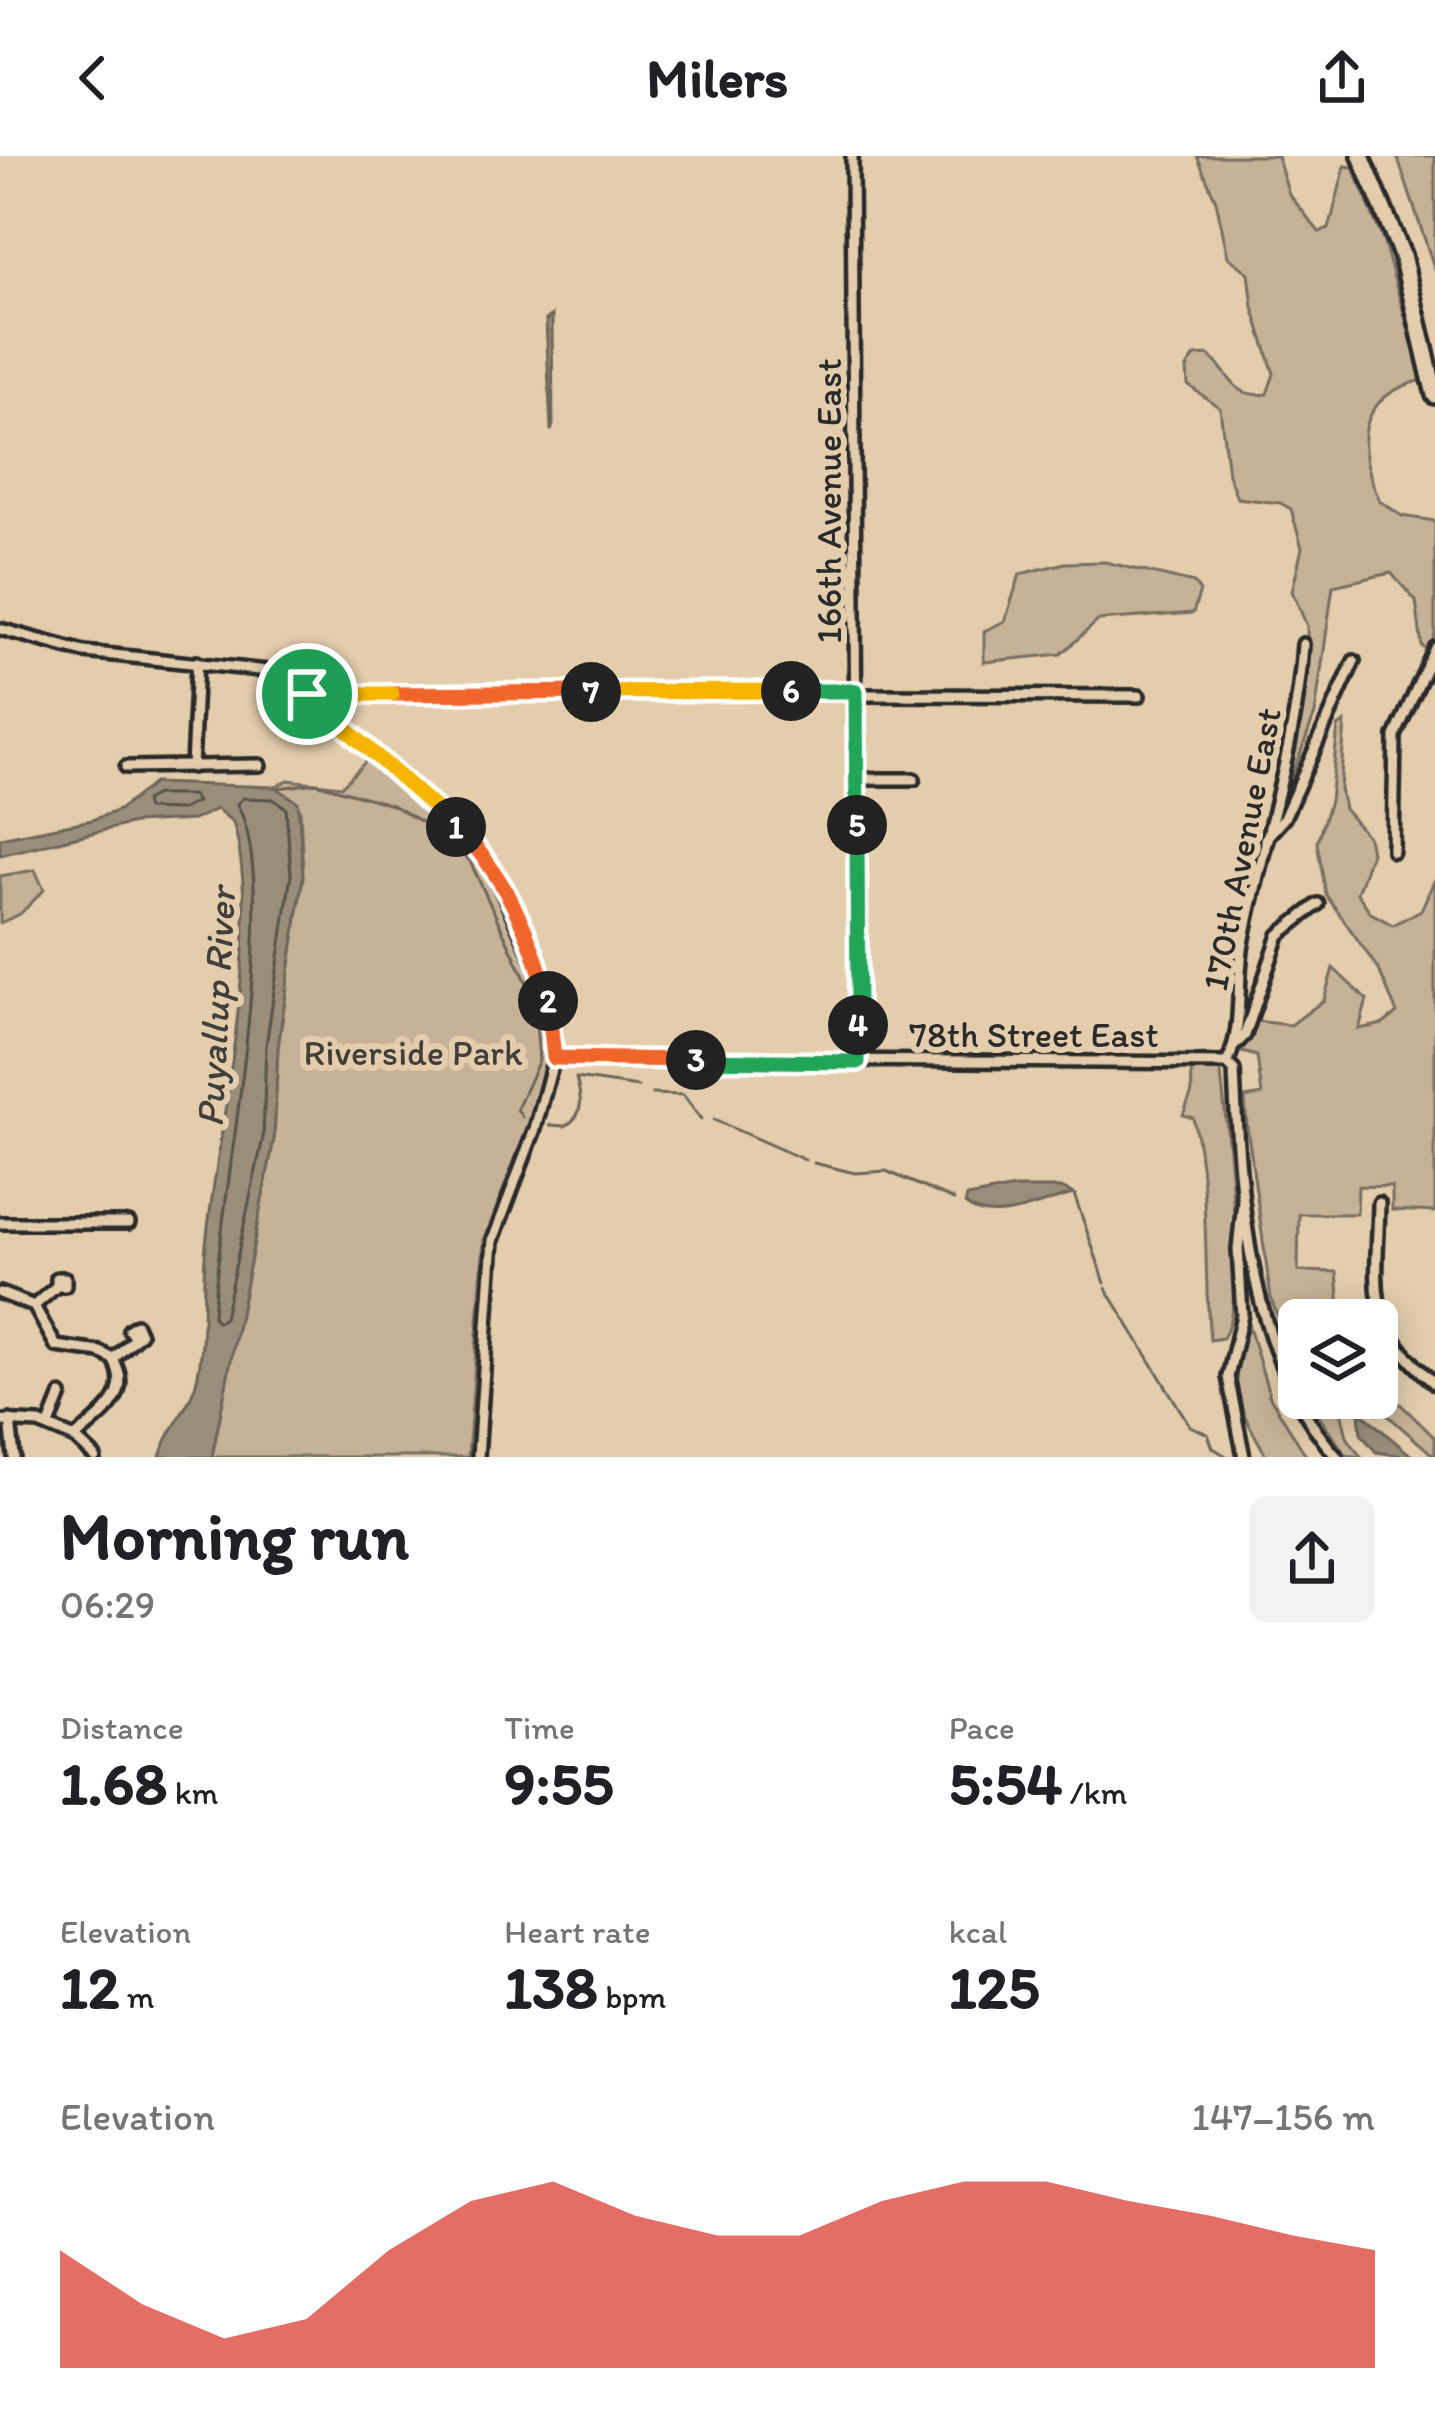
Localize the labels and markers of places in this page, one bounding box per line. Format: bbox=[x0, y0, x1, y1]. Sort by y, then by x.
pin bbox=[256, 643, 358, 745]
pin: 6 bbox=[761, 661, 821, 721]
pin: 7 bbox=[561, 662, 621, 722]
pin: 5 bbox=[827, 795, 887, 855]
pin: 1 bbox=[426, 797, 486, 857]
pin: 2 bbox=[518, 971, 578, 1031]
pin: 4 bbox=[828, 995, 888, 1055]
pin: 3 bbox=[666, 1030, 726, 1090]

